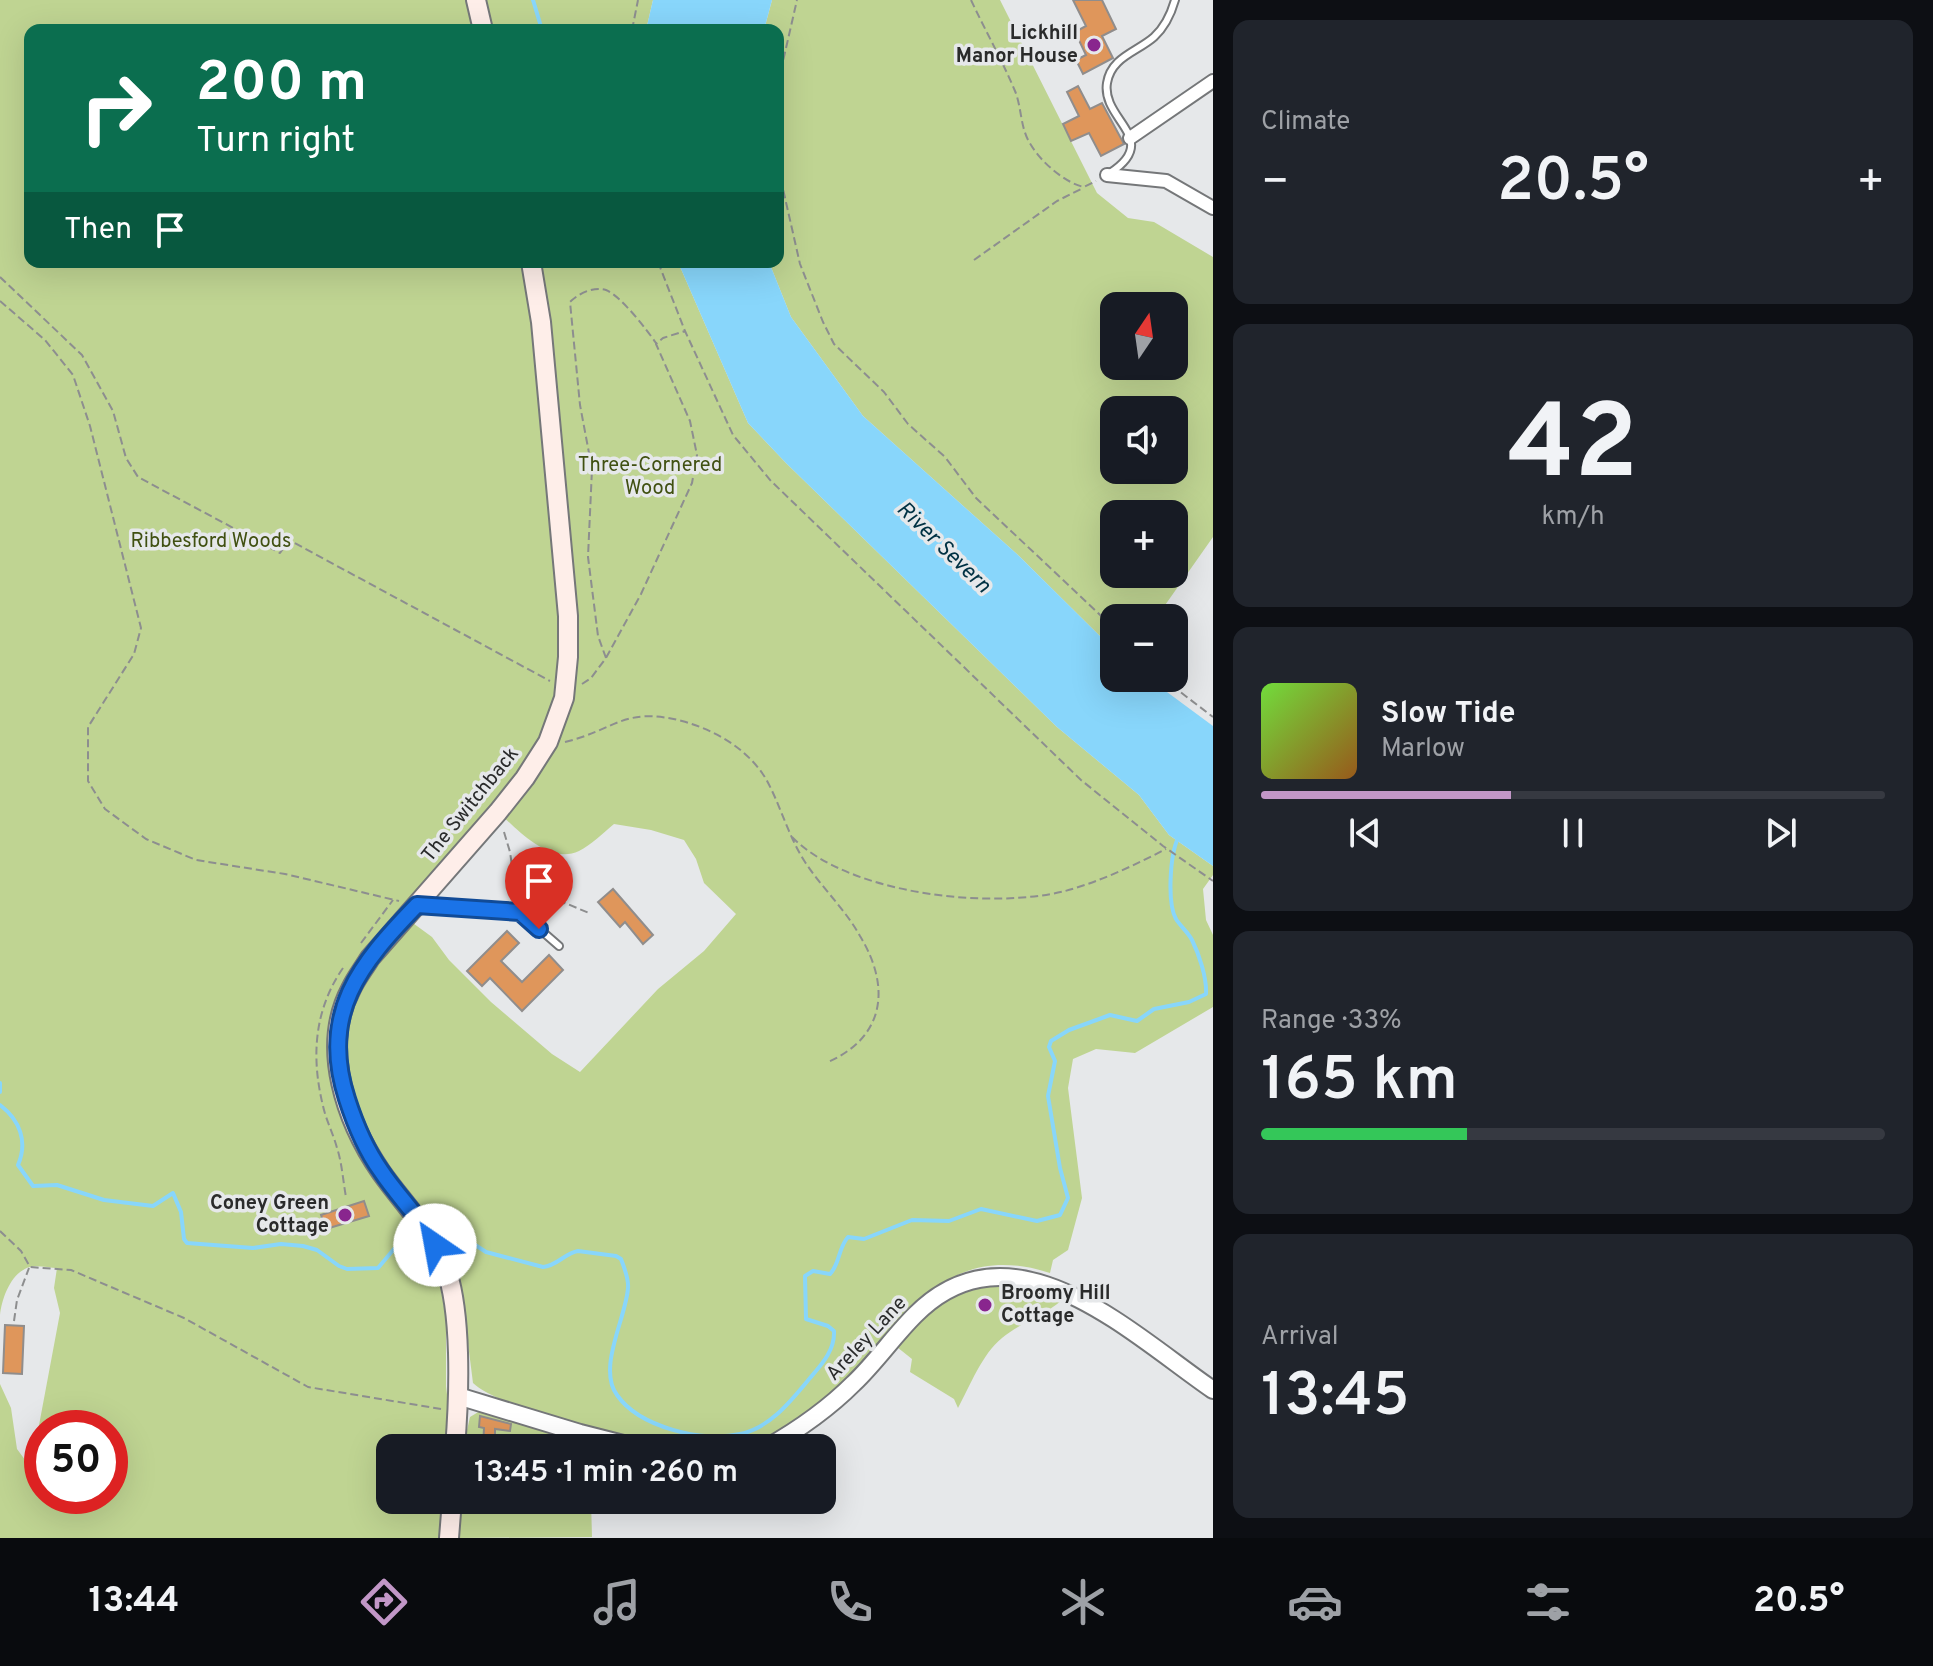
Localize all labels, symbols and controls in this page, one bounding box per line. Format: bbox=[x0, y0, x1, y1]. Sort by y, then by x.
place label: Lickhill Manor House bbox=[956, 21, 1078, 70]
marker: Lickhill Manor House bbox=[1085, 36, 1103, 54]
text: 200 m bbox=[196, 50, 367, 120]
icon: right bbox=[64, 56, 168, 160]
text: Climate bbox=[1261, 106, 1350, 139]
text: Turn right bbox=[196, 119, 355, 165]
text: 20.5° bbox=[1497, 146, 1649, 222]
text: − bbox=[1261, 156, 1289, 212]
text: + bbox=[1857, 156, 1885, 212]
icon: arrive bbox=[148, 208, 192, 252]
text: Then bbox=[64, 212, 132, 249]
north arrow bbox=[1100, 292, 1188, 380]
map controls bbox=[1100, 292, 1188, 692]
text: 42 bbox=[1508, 383, 1638, 515]
button: sound bbox=[1100, 396, 1188, 484]
park label: Three-Cornered Wood bbox=[578, 453, 722, 502]
water label: River Severn bbox=[890, 496, 996, 600]
button: + bbox=[1100, 500, 1188, 588]
text: km/h bbox=[1541, 501, 1605, 534]
park label: Ribbesford Woods bbox=[131, 529, 291, 555]
button: − bbox=[1100, 604, 1188, 692]
text: Slow Tide bbox=[1381, 696, 1515, 733]
text: Marlow bbox=[1381, 733, 1465, 766]
street label: The Switchback bbox=[417, 742, 525, 868]
icon: previous bbox=[1343, 811, 1387, 855]
icon: pause bbox=[1551, 811, 1595, 855]
icon: next bbox=[1759, 811, 1803, 855]
pin bbox=[505, 847, 573, 929]
icon: arrive bbox=[517, 859, 561, 903]
text: Range · 33% bbox=[1261, 1005, 1402, 1038]
text: 165 km bbox=[1261, 1045, 1458, 1121]
place label: Coney Green Cottage bbox=[210, 1191, 329, 1240]
position arrow bbox=[393, 1203, 477, 1287]
marker: Coney Green Cottage bbox=[336, 1206, 354, 1224]
place label: Broomy Hill Cottage bbox=[1001, 1281, 1111, 1330]
street label: Areley Lane bbox=[821, 1291, 913, 1387]
marker: Broomy Hill Cottage bbox=[976, 1296, 994, 1314]
text: Arrival bbox=[1261, 1321, 1339, 1354]
text: 13:45 bbox=[1261, 1361, 1410, 1437]
speed limit sign: 50 bbox=[24, 1410, 128, 1514]
text: 13:45 · 1 min · 260 m bbox=[474, 1455, 738, 1492]
icon: directions bbox=[356, 1574, 412, 1630]
icon: music bbox=[589, 1574, 645, 1630]
icon: phone bbox=[822, 1574, 878, 1630]
icon: climate bbox=[1055, 1574, 1111, 1630]
icon: car bbox=[1287, 1574, 1343, 1630]
icon: filters bbox=[1520, 1574, 1576, 1630]
text: 13:44 bbox=[88, 1579, 179, 1625]
text: 20.5° bbox=[1753, 1579, 1845, 1625]

